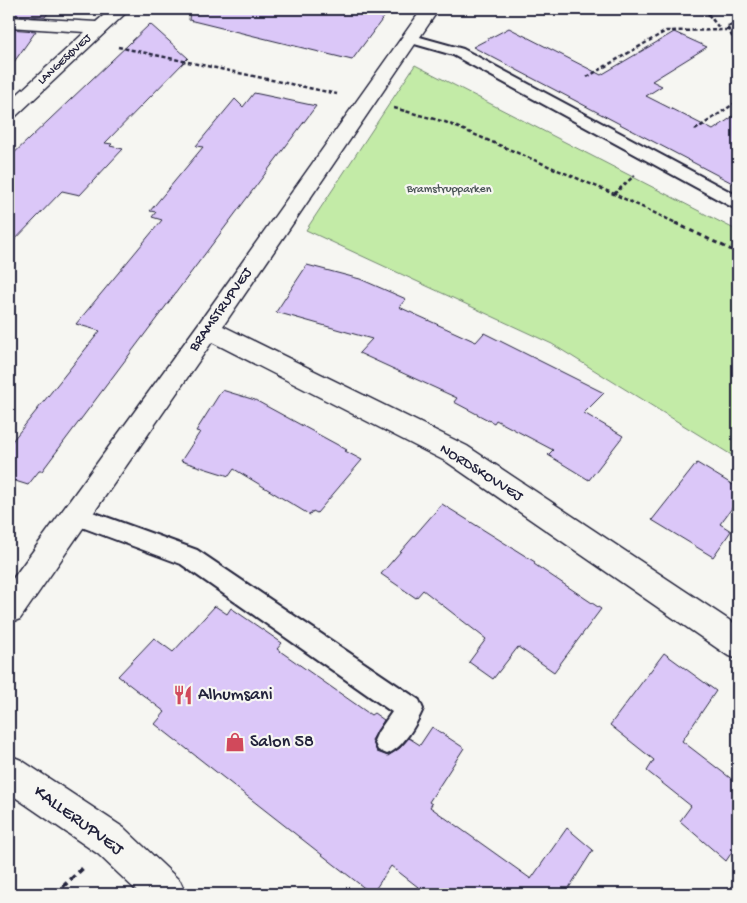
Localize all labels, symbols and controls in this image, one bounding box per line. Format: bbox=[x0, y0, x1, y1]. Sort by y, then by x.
street label: LANGESØVEJ bbox=[35, 31, 95, 88]
park label: Bramstrupparken bbox=[406, 183, 492, 197]
street label: BRAMSTRUPVEJ bbox=[185, 264, 257, 356]
street label: NORDSKOVVEJ bbox=[436, 440, 527, 506]
restaurant icon: Alhumsani bbox=[172, 684, 194, 706]
place label: Alhumsani bbox=[198, 685, 273, 706]
shop icon: Salon 58 bbox=[224, 731, 246, 753]
place label: Salon 58 bbox=[250, 732, 314, 753]
street label: KALLERUPVEJ bbox=[29, 782, 128, 861]

